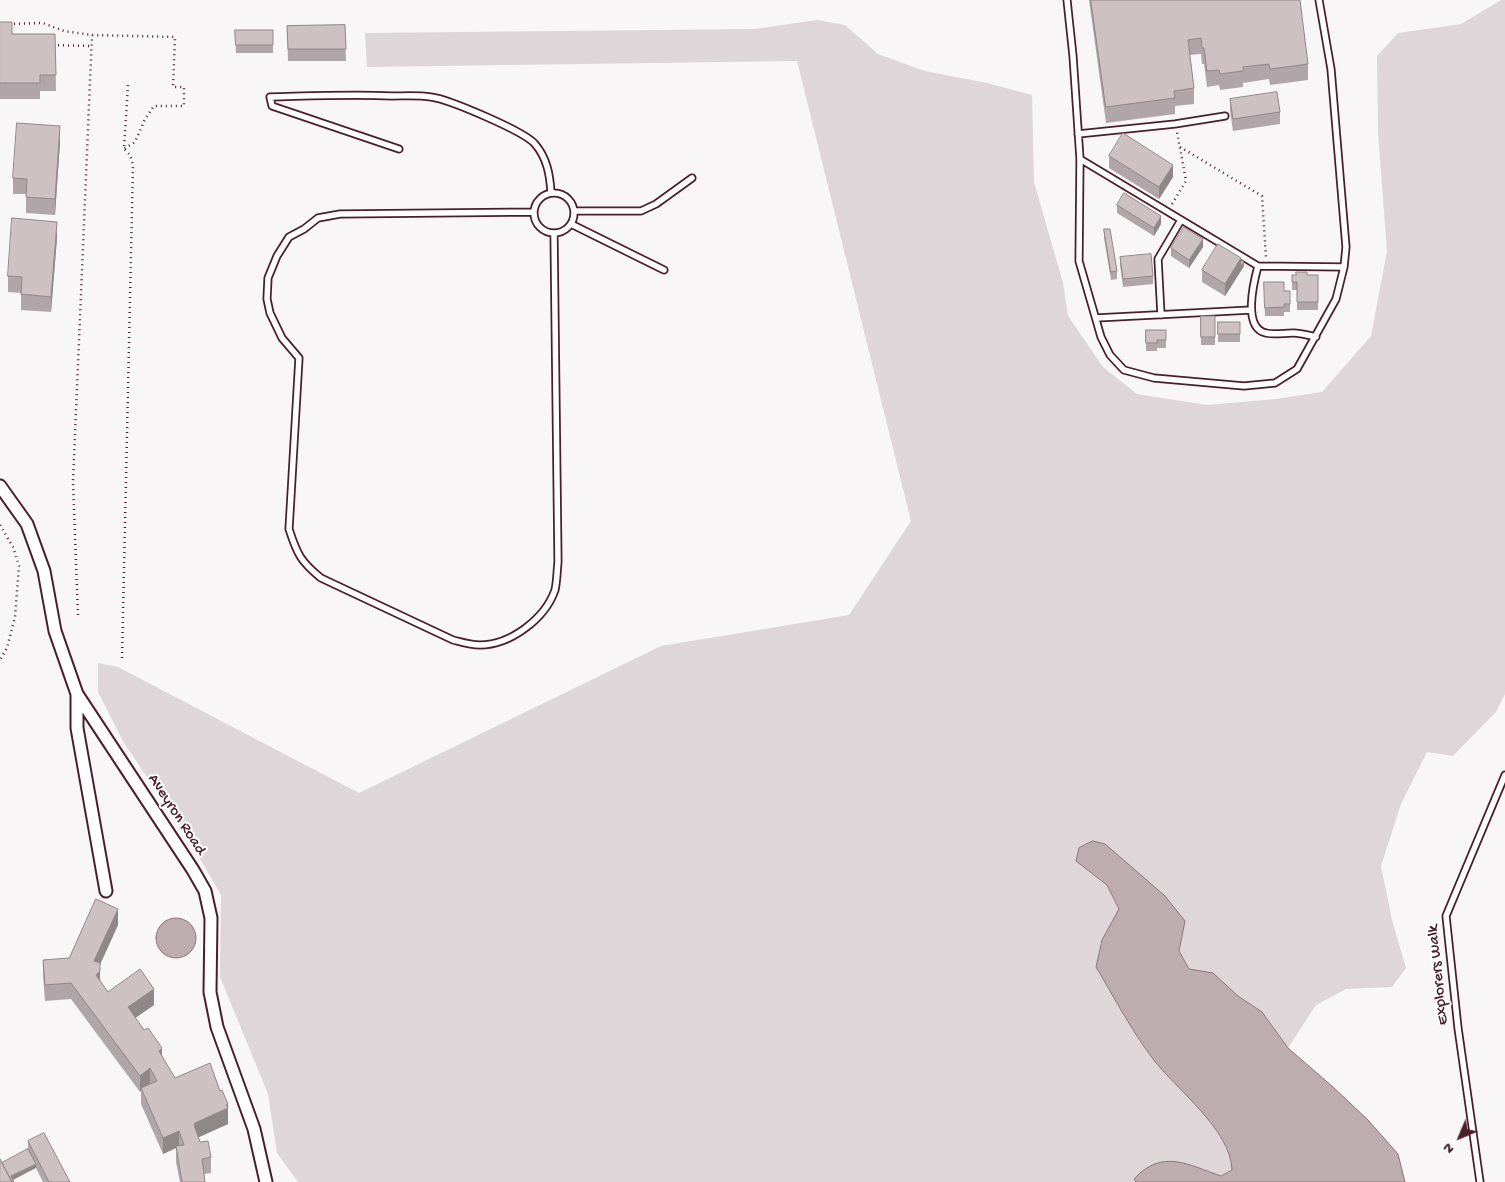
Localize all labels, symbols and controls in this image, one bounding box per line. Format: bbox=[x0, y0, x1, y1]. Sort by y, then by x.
street label: Aveyron Road bbox=[143, 771, 209, 859]
street label: Explorers Walk bbox=[1424, 924, 1454, 1026]
north arrow bbox=[1435, 1112, 1485, 1162]
text: N bbox=[1440, 1139, 1458, 1157]

